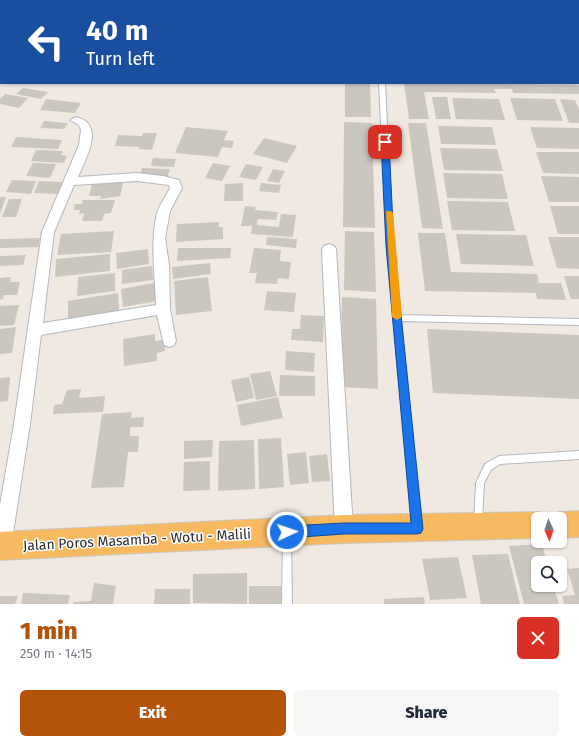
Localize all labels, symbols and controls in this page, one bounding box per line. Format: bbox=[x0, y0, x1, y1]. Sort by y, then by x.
text: 40 m bbox=[86, 14, 149, 47]
icon: left bbox=[20, 16, 72, 68]
text: Turn left bbox=[86, 48, 155, 70]
pin bbox=[368, 125, 402, 159]
icon: arrive bbox=[374, 131, 396, 153]
position arrow bbox=[266, 511, 308, 553]
north arrow bbox=[531, 512, 567, 548]
map controls bbox=[531, 512, 567, 592]
street label: Jalan Poros Masamba - Wotu - Malili bbox=[23, 526, 251, 554]
button: search bbox=[531, 556, 567, 592]
text: 1 min bbox=[20, 617, 78, 645]
button: close bbox=[517, 617, 559, 659]
text: 250 m · 14:15 bbox=[20, 646, 92, 661]
button: Exit bbox=[20, 690, 286, 736]
button: Share bbox=[294, 690, 559, 736]

